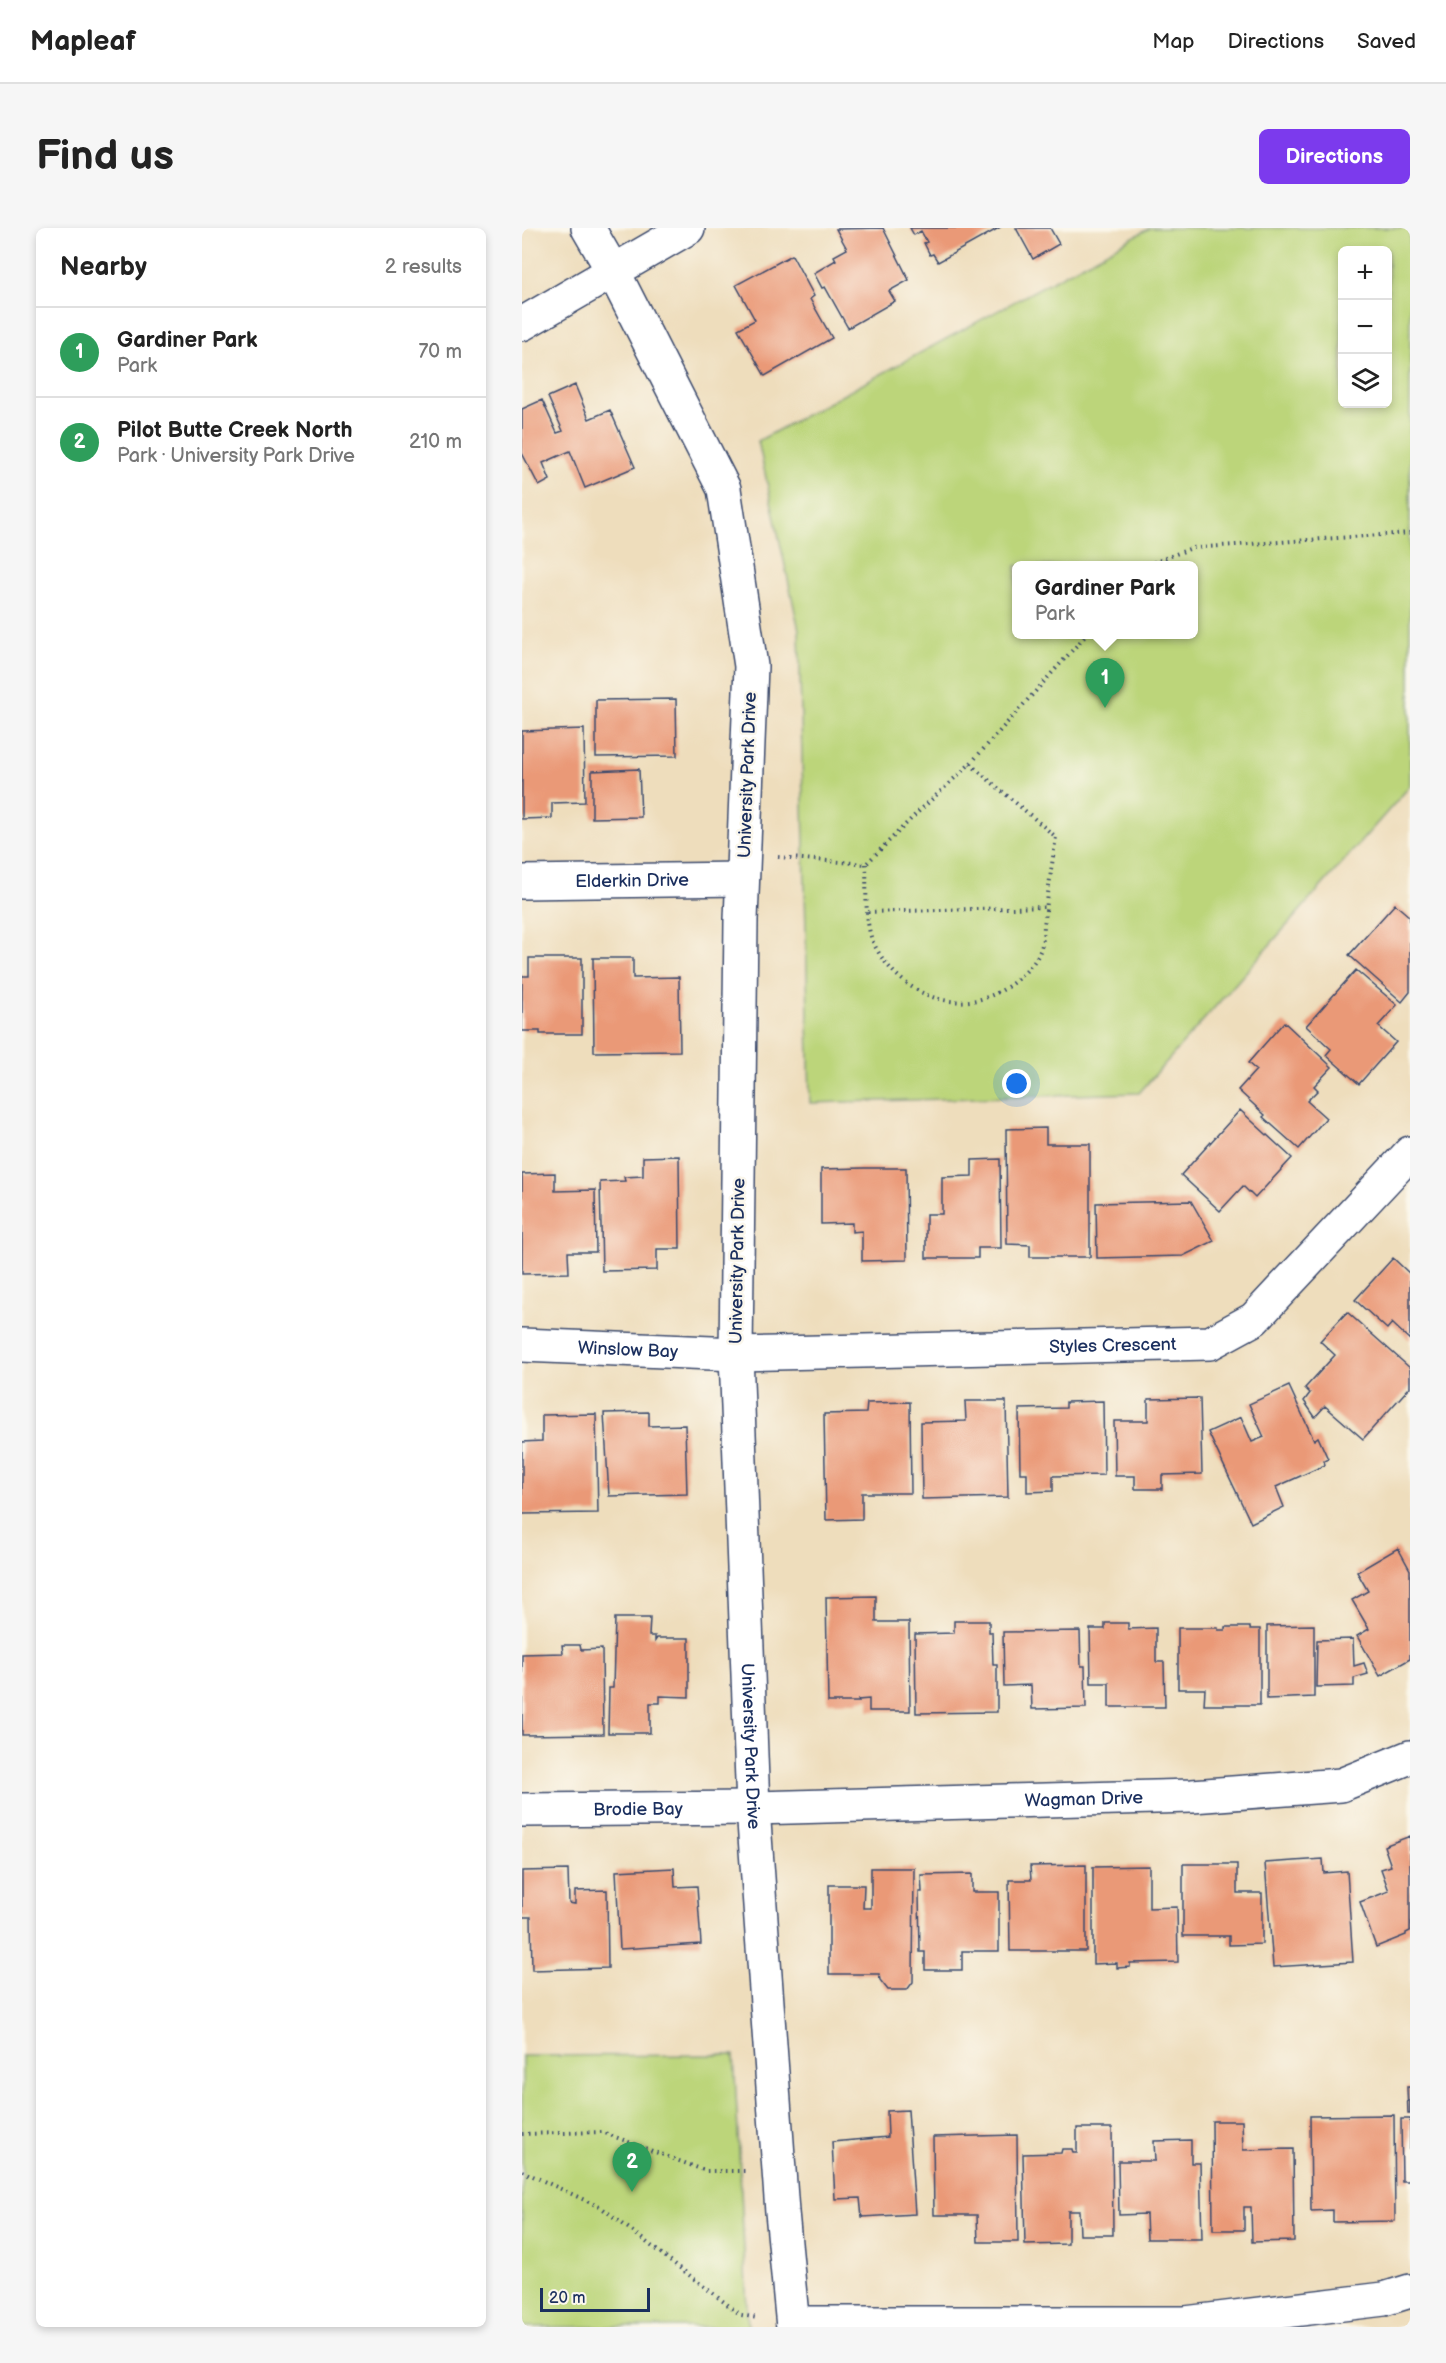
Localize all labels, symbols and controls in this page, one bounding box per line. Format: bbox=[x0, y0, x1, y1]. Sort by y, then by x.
text: Mapleaf bbox=[30, 25, 136, 58]
text: Map bbox=[1152, 29, 1195, 54]
text: Directions bbox=[1228, 29, 1324, 54]
text: Saved bbox=[1357, 29, 1416, 54]
button: Directions bbox=[1259, 129, 1410, 184]
text: Find us bbox=[36, 131, 174, 182]
map controls bbox=[1338, 246, 1392, 408]
button: + bbox=[1338, 246, 1392, 300]
text: Nearby bbox=[60, 252, 147, 283]
text: 2 results bbox=[385, 255, 462, 279]
button: − bbox=[1338, 300, 1392, 354]
text: Gardiner Park bbox=[117, 327, 258, 354]
text: 1 bbox=[75, 340, 84, 364]
text: 70 m bbox=[418, 340, 462, 364]
text: Park bbox=[117, 354, 157, 378]
button: layers bbox=[1338, 354, 1392, 408]
text: Pilot Butte Creek North bbox=[117, 417, 353, 444]
text: 2 bbox=[74, 430, 85, 454]
text: 210 m bbox=[409, 430, 462, 454]
text: Park · University Park Drive bbox=[117, 444, 355, 468]
popup bbox=[1012, 561, 1198, 639]
text: Gardiner Park bbox=[1035, 575, 1175, 602]
text: Park bbox=[1035, 602, 1075, 626]
pin: 1 bbox=[1086, 658, 1124, 708]
street label: University Park Drive bbox=[734, 691, 761, 858]
street label: Elderkin Drive bbox=[575, 870, 689, 892]
your location bbox=[1002, 1069, 1031, 1098]
street label: University Park Drive bbox=[726, 1177, 749, 1344]
street label: Styles Crescent bbox=[1049, 1334, 1177, 1358]
street label: Winslow Bay bbox=[577, 1337, 679, 1363]
street label: University Park Drive bbox=[737, 1663, 765, 1830]
street label: Wagman Drive bbox=[1024, 1787, 1144, 1812]
street label: Brodie Bay bbox=[593, 1799, 684, 1820]
pin: 2 bbox=[612, 2142, 652, 2192]
scale bar bbox=[540, 2285, 650, 2312]
text: 20 m bbox=[549, 2289, 585, 2308]

